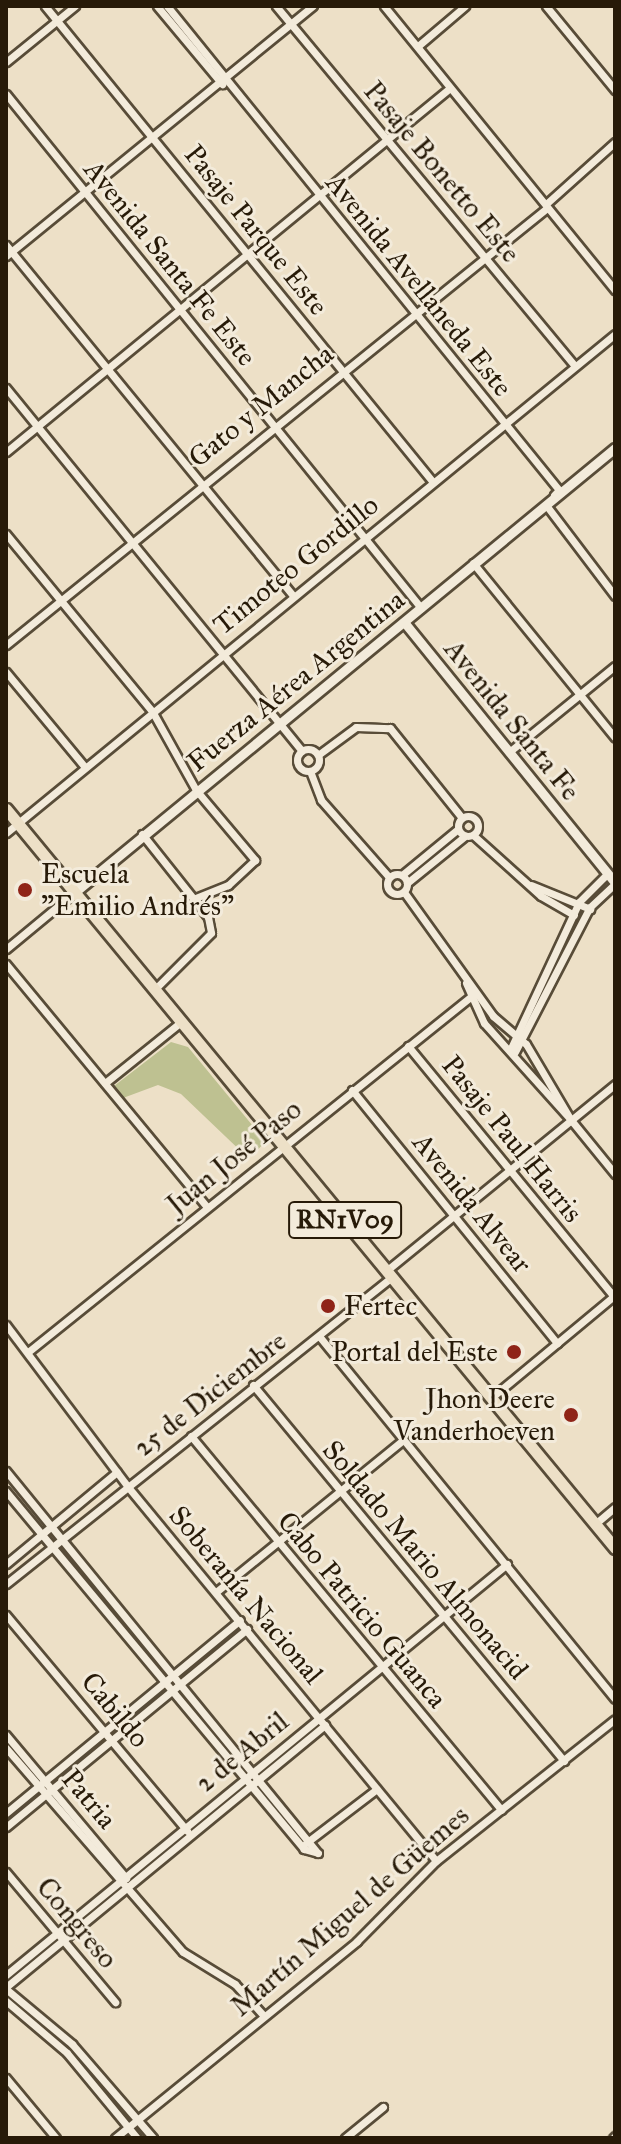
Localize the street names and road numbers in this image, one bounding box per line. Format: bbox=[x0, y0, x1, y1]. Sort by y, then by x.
street label: Pasaje Bonetto Este bbox=[357, 75, 527, 269]
street label: Pasaje Parque Este bbox=[177, 138, 335, 322]
street label: Avenida Santa Fe Este bbox=[77, 153, 263, 373]
street label: Avenida Avellaneda Este bbox=[319, 167, 519, 403]
street label: Gato y Mancha bbox=[182, 337, 340, 475]
street label: Timoteo Gordillo bbox=[207, 488, 385, 642]
street label: Fuerza Aérea Argentina bbox=[181, 583, 411, 779]
street label: Avenida Santa Fe bbox=[437, 633, 587, 807]
street label: Pasaje Paul Harris bbox=[435, 1049, 589, 1229]
street label: Juan José Paso bbox=[160, 1093, 308, 1221]
street label: Avenida Alvear bbox=[405, 1126, 539, 1280]
road number: RN1V09 bbox=[287, 1198, 403, 1242]
street label: 25 de Diciembre bbox=[127, 1324, 293, 1464]
street label: Soldado Mario Almonacid bbox=[315, 1434, 535, 1686]
street label: Soberanía Nacional bbox=[162, 1499, 330, 1691]
street label: Cabo Patricio Guanca bbox=[270, 1505, 454, 1715]
street label: Cabildo bbox=[74, 1665, 156, 1755]
street label: 2 de Abril bbox=[189, 1704, 295, 1800]
street label: Patria bbox=[55, 1762, 123, 1836]
street label: Martín Miguel de Güemes bbox=[224, 1799, 476, 2023]
street label: Congreso bbox=[29, 1871, 125, 1975]

